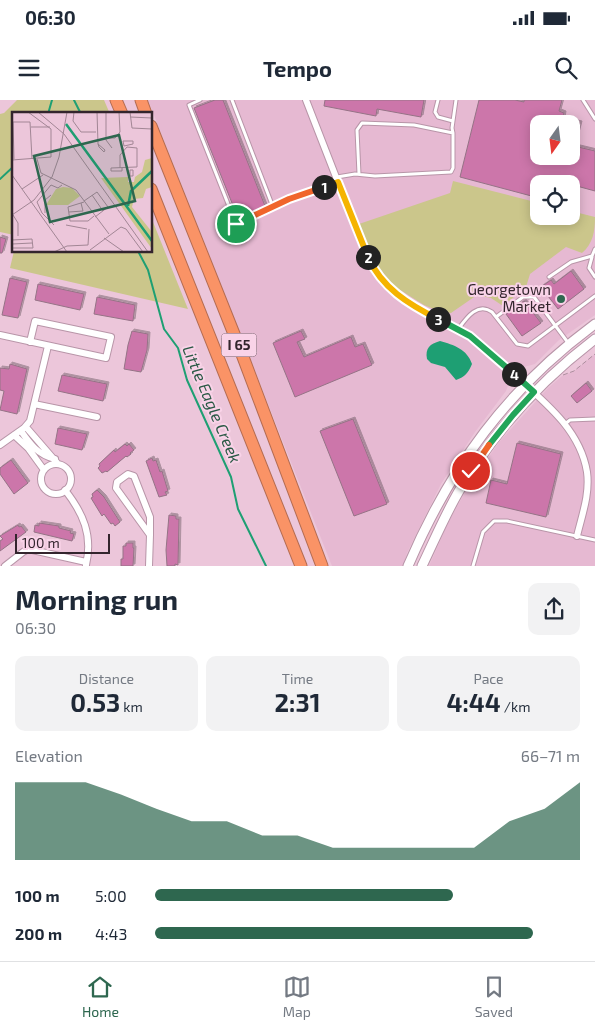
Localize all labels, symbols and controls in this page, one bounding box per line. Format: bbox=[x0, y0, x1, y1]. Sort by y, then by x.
text: 06:30 bbox=[25, 6, 76, 29]
icon: menu bbox=[15, 54, 43, 82]
icon: search bbox=[552, 54, 580, 82]
text: Tempo bbox=[263, 55, 332, 81]
inset map bbox=[12, 112, 152, 252]
north arrow bbox=[530, 115, 580, 165]
map controls bbox=[530, 115, 580, 225]
pin: 1 bbox=[312, 174, 336, 200]
button: locate bbox=[530, 175, 580, 225]
text: 1 bbox=[321, 179, 328, 196]
pin bbox=[215, 203, 257, 245]
icon: arrive bbox=[222, 210, 250, 238]
pin: 2 bbox=[356, 244, 380, 270]
text: 2 bbox=[364, 249, 373, 266]
place label: Georgetown Market bbox=[467, 280, 551, 315]
marker: Georgetown Market bbox=[555, 293, 567, 305]
pin: 3 bbox=[426, 306, 450, 332]
text: 3 bbox=[435, 311, 442, 328]
road number: I 65 bbox=[222, 334, 256, 356]
water label: Little Eagle Creek bbox=[179, 342, 246, 465]
pin: 4 bbox=[502, 362, 526, 386]
text: 4 bbox=[510, 366, 519, 383]
pin bbox=[450, 450, 492, 492]
icon: check bbox=[457, 457, 485, 485]
scale bar bbox=[15, 531, 110, 554]
text: 100 m bbox=[22, 534, 60, 551]
text: Morning run bbox=[15, 582, 178, 616]
button: share bbox=[528, 583, 580, 635]
text: 06:30 bbox=[15, 618, 56, 637]
text: Distance bbox=[79, 670, 134, 687]
text: Time bbox=[282, 670, 313, 687]
text: Pace bbox=[473, 670, 504, 687]
text: 0.53 bbox=[70, 687, 120, 717]
text: 2:31 bbox=[275, 687, 320, 717]
text: 4:44 bbox=[447, 687, 501, 717]
text: km bbox=[120, 698, 143, 715]
text: /km bbox=[501, 698, 530, 715]
text: Elevation bbox=[15, 746, 83, 765]
text: 66–71 m bbox=[521, 746, 580, 765]
text: 100 m bbox=[15, 886, 60, 905]
text: 5:00 bbox=[95, 886, 127, 905]
text: 200 m bbox=[15, 924, 62, 943]
text: 4:43 bbox=[95, 924, 127, 943]
tab: Home bbox=[82, 973, 119, 1020]
tab: Map bbox=[283, 973, 311, 1020]
tab: Saved bbox=[475, 973, 513, 1020]

